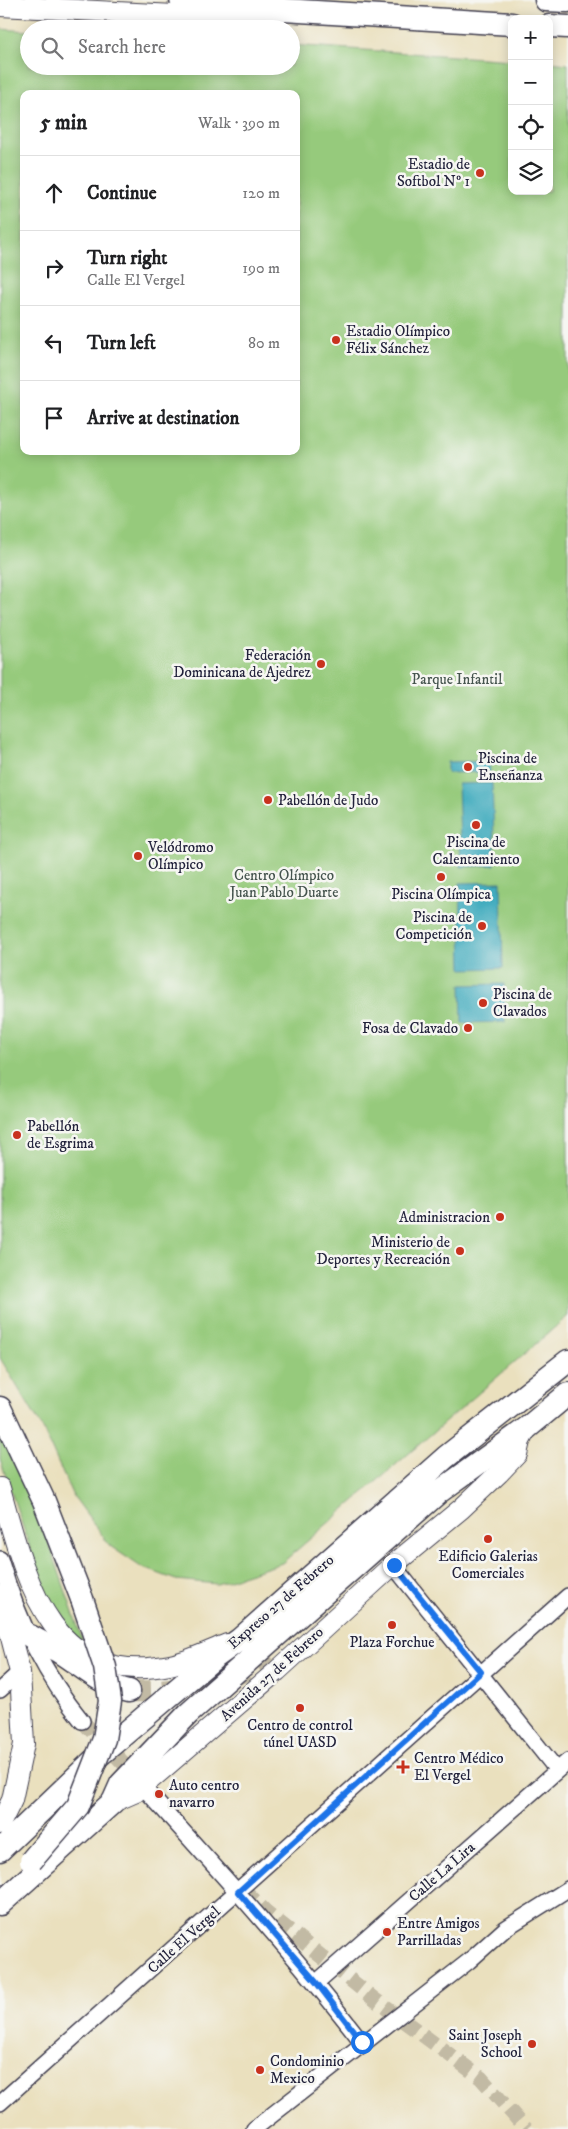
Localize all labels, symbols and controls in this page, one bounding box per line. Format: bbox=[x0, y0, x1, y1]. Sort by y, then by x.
map controls bbox=[508, 15, 553, 195]
button: + bbox=[508, 15, 553, 60]
search box bbox=[20, 20, 300, 75]
icon: search bbox=[38, 34, 66, 62]
text: Search here bbox=[78, 36, 166, 59]
button: − bbox=[508, 60, 553, 105]
button: locate bbox=[508, 105, 553, 150]
text: 5 min bbox=[40, 110, 87, 136]
text: Walk · 390 m bbox=[198, 113, 280, 133]
button: layers bbox=[508, 150, 553, 195]
place label: Estadio de Softbol Nº 1 bbox=[397, 155, 470, 191]
marker: Estadio de Softbol Nº 1 bbox=[474, 167, 486, 179]
icon: ahead bbox=[40, 179, 68, 207]
text: Continue bbox=[87, 182, 157, 205]
text: 120 m bbox=[242, 183, 280, 203]
text: Turn right bbox=[87, 247, 167, 270]
icon: right bbox=[40, 254, 68, 282]
text: 190 m bbox=[242, 258, 280, 278]
text: Calle El Vergel bbox=[87, 270, 185, 290]
place label: Estadio Olímpico Félix Sánchez bbox=[346, 322, 450, 358]
icon: left bbox=[40, 329, 68, 357]
text: Turn left bbox=[87, 332, 156, 355]
text: 80 m bbox=[248, 333, 280, 353]
marker: Estadio Olímpico Félix Sánchez bbox=[330, 334, 342, 346]
icon: arrive bbox=[40, 404, 68, 432]
text: Arrive at destination bbox=[87, 407, 239, 430]
place label: Federación Dominicana de Ajedrez bbox=[173, 646, 311, 682]
marker: Federación Dominicana de Ajedrez bbox=[315, 658, 327, 670]
park label: Parque Infantil bbox=[412, 670, 503, 689]
place label: Piscina de Enseñanza bbox=[478, 749, 543, 785]
marker: Piscina de Enseñanza bbox=[462, 761, 474, 773]
place label: Pabellón de Judo bbox=[278, 791, 378, 810]
marker: Pabellón de Judo bbox=[262, 794, 274, 806]
marker: Piscina de Calentamiento bbox=[470, 819, 482, 831]
place label: Piscina de Calentamiento bbox=[432, 833, 520, 869]
place label: Velódromo Olímpico bbox=[147, 838, 214, 874]
marker: Velódromo Olímpico bbox=[132, 850, 144, 862]
park label: Centro Olímpico Juan Pablo Duarte bbox=[228, 866, 338, 902]
marker: Piscina Olímpica bbox=[435, 871, 447, 883]
place label: Piscina Olímpica bbox=[391, 885, 491, 904]
place label: Piscina de Competición bbox=[396, 908, 472, 944]
marker: Piscina de Competición bbox=[476, 920, 488, 932]
place label: Piscina de Clavados bbox=[493, 985, 552, 1021]
marker: Piscina de Clavados bbox=[477, 997, 489, 1009]
place label: Fosa de Clavado bbox=[362, 1019, 458, 1038]
marker: Fosa de Clavado bbox=[462, 1022, 474, 1034]
place label: Pabellón de Esgrima bbox=[27, 1117, 95, 1153]
marker: Pabellón de Esgrima bbox=[11, 1129, 23, 1141]
place label: Administracion bbox=[399, 1208, 490, 1227]
marker: Administracion bbox=[494, 1211, 506, 1223]
place label: Ministerio de Deportes y Recreación bbox=[316, 1233, 450, 1269]
marker: Ministerio de Deportes y Recreación bbox=[454, 1245, 466, 1257]
marker: Edificio Galerias Comerciales bbox=[482, 1533, 494, 1545]
place label: Edificio Galerias Comerciales bbox=[438, 1547, 538, 1583]
street label: Expreso 27 de Febrero bbox=[224, 1551, 338, 1653]
route end bbox=[383, 1554, 406, 1577]
marker: Plaza Forchue bbox=[386, 1619, 398, 1631]
street label: Avenida 27 de Febrero bbox=[216, 1623, 328, 1725]
place label: Plaza Forchue bbox=[350, 1633, 434, 1652]
marker: Centro de control túnel UASD bbox=[294, 1702, 306, 1714]
place label: Centro de control túnel UASD bbox=[247, 1716, 353, 1752]
place label: Centro Médico El Vergel bbox=[414, 1749, 504, 1785]
marker: Centro Médico El Vergel bbox=[396, 1760, 410, 1774]
place label: Auto centro navarro bbox=[169, 1776, 239, 1812]
marker: Auto centro navarro bbox=[153, 1788, 165, 1800]
street label: Calle La Lira bbox=[405, 1838, 480, 1906]
street label: Calle El Vergel bbox=[144, 1902, 225, 1978]
place label: Entre Amigos Parrilladas bbox=[397, 1914, 480, 1950]
marker: Entre Amigos Parrilladas bbox=[381, 1926, 393, 1938]
place label: Saint Joseph School bbox=[449, 2026, 522, 2062]
route start bbox=[351, 2031, 374, 2054]
marker: Saint Joseph School bbox=[526, 2038, 538, 2050]
place label: Condominio Mexico bbox=[270, 2052, 344, 2088]
marker: Condominio Mexico bbox=[254, 2064, 266, 2076]

